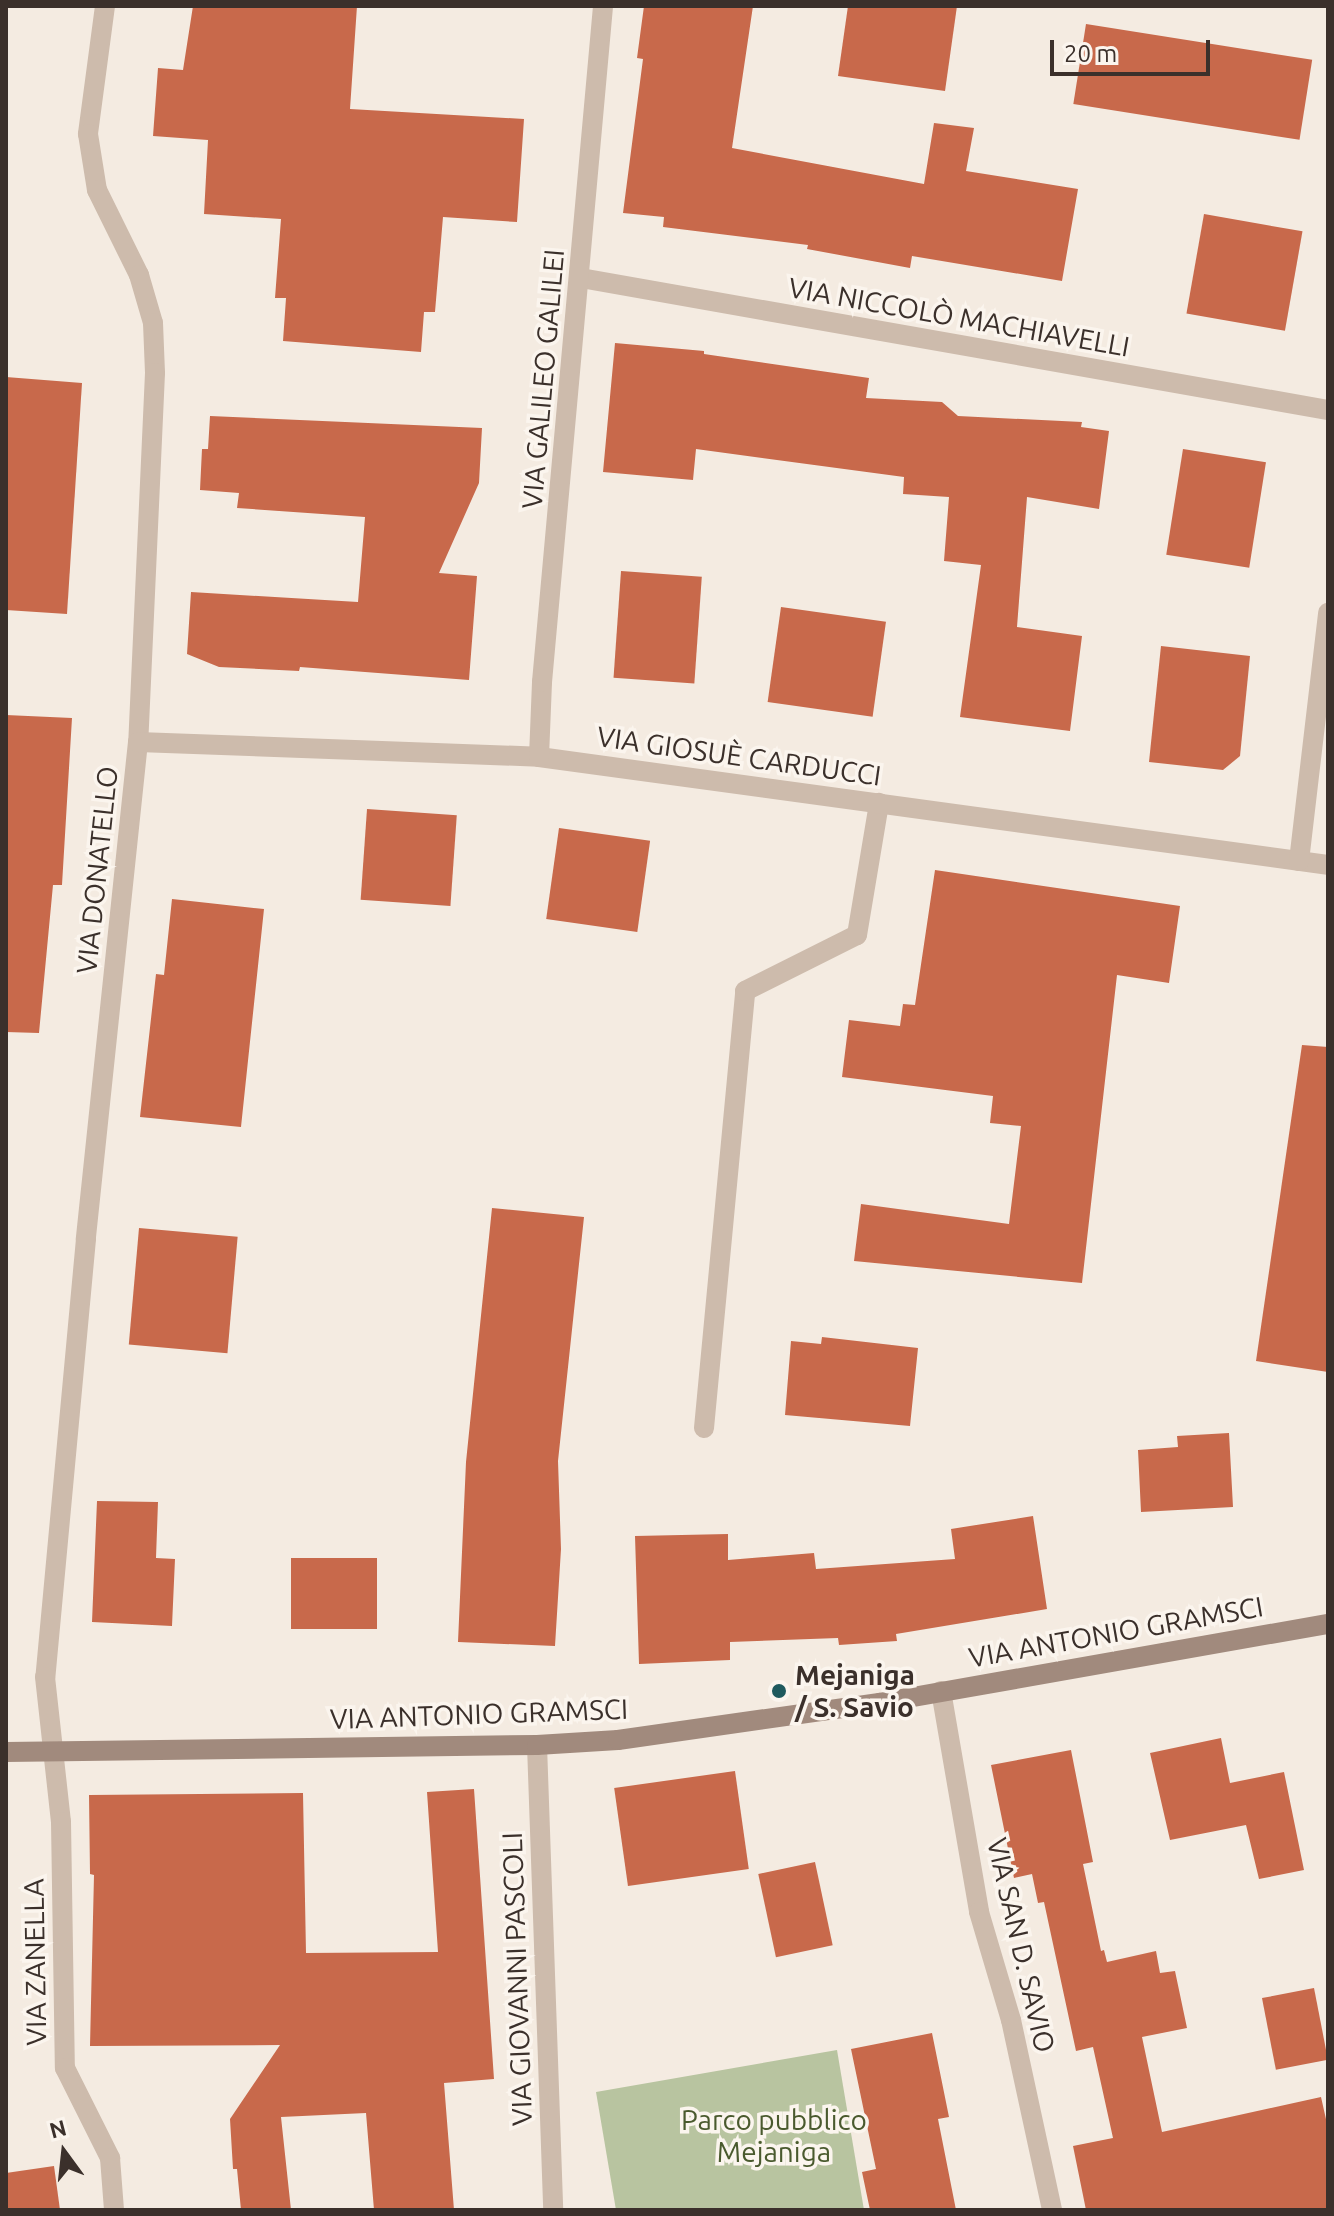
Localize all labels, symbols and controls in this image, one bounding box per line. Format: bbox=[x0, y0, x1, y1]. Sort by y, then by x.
scale bar bbox=[1054, 24, 1214, 74]
text: 20 m bbox=[1064, 40, 1117, 67]
street label: VIA GALILEO GALILEI bbox=[515, 248, 571, 510]
street label: VIA NICCOLÒ MACHIAVELLI bbox=[786, 270, 1132, 364]
street label: VIA GIOSUÈ CARDUCCI bbox=[595, 719, 883, 793]
street label: VIA DONATELLO bbox=[69, 765, 125, 975]
street label: VIA ANTONIO GRAMSCI bbox=[966, 1590, 1266, 1674]
place label: Mejaniga / S. Savio bbox=[795, 1658, 915, 1724]
marker: Mejaniga / S. Savio bbox=[770, 1682, 788, 1700]
street label: VIA ANTONIO GRAMSCI bbox=[329, 1692, 629, 1736]
street label: VIA GIOVANNI PASCOLI bbox=[495, 1832, 539, 2126]
street label: VIA SAN D. SAVIO bbox=[980, 1834, 1062, 2056]
street label: VIA ZANELLA bbox=[17, 1878, 53, 2046]
park label: Parco pubblico Mejaniga bbox=[681, 2103, 867, 2169]
north arrow bbox=[24, 2112, 104, 2192]
text: N bbox=[46, 2114, 69, 2143]

